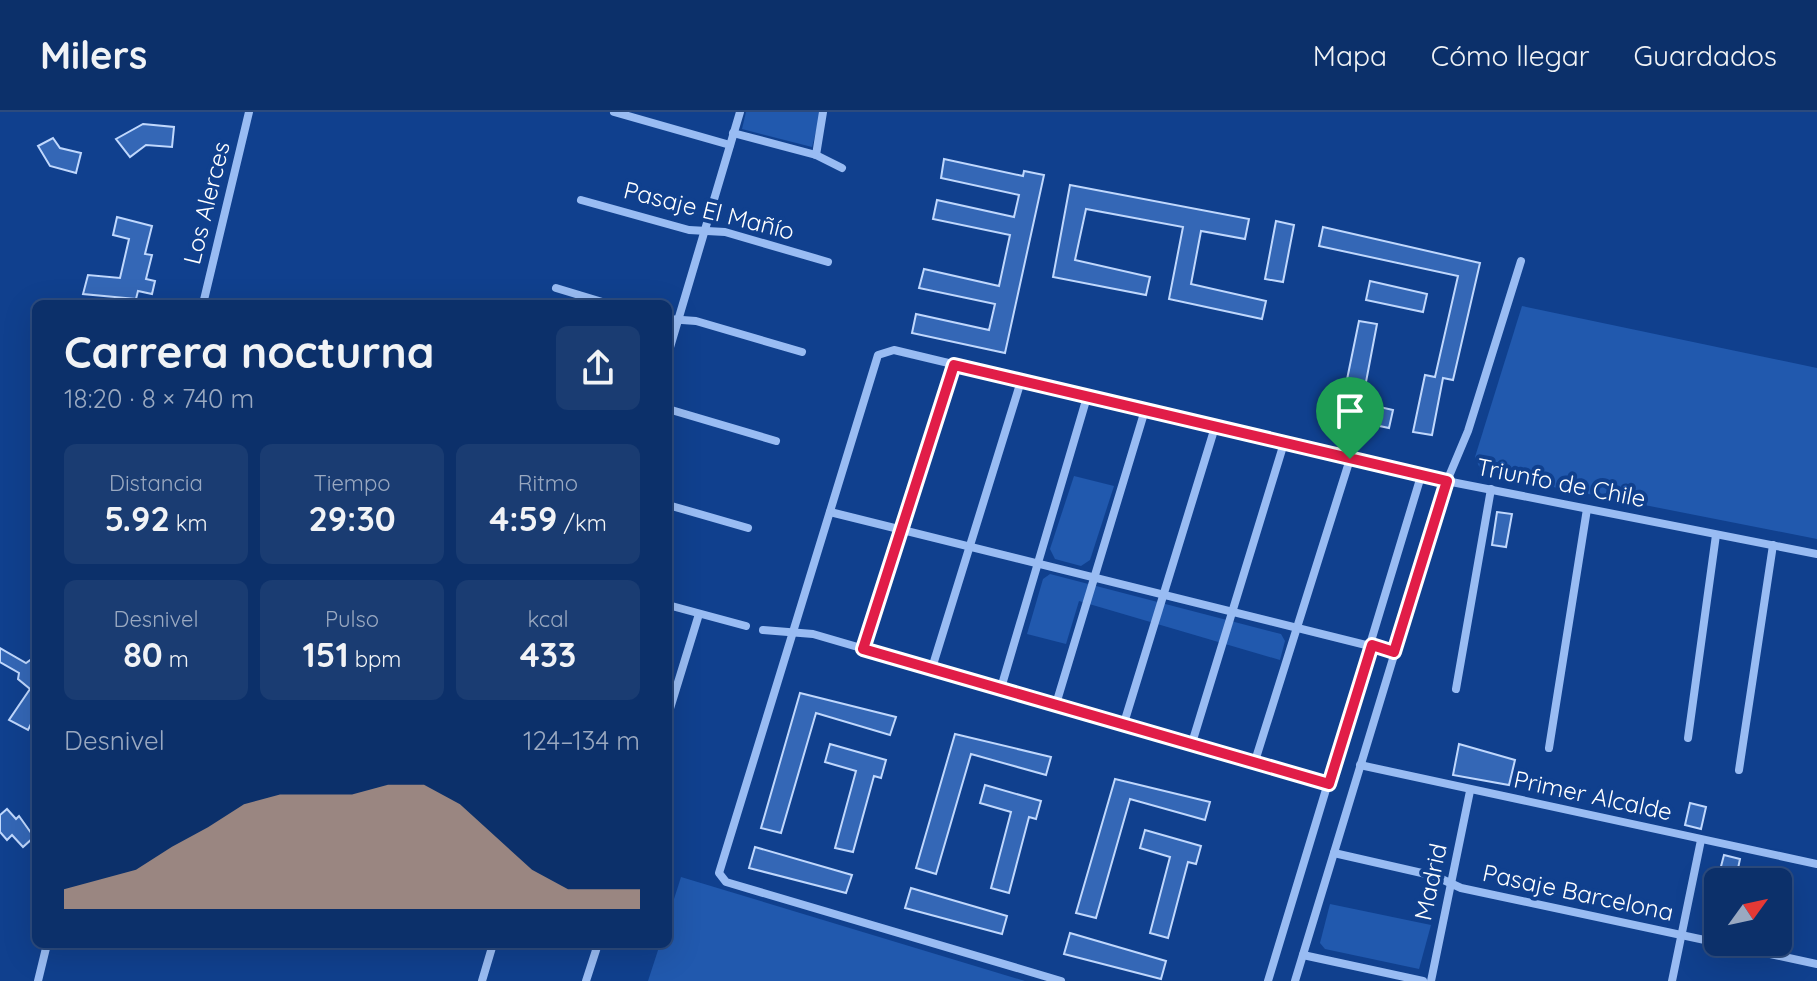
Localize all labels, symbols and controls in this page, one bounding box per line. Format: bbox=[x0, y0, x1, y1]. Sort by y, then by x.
text: Milers bbox=[40, 31, 147, 79]
text: Mapa bbox=[1313, 38, 1387, 73]
text: Cómo llegar bbox=[1431, 38, 1590, 73]
text: Guardados bbox=[1634, 38, 1777, 73]
street label: Los Alerces bbox=[176, 138, 236, 267]
street label: Pasaje El Mañío bbox=[621, 174, 798, 246]
text: Carrera nocturna bbox=[64, 324, 434, 379]
button: share bbox=[556, 326, 640, 410]
pin bbox=[1316, 377, 1384, 459]
text: 18:20 · 8 × 740 m bbox=[64, 382, 254, 415]
icon: arrive bbox=[1328, 389, 1372, 433]
street label: Triunfo de Chile bbox=[1474, 451, 1648, 513]
text: Distancia bbox=[109, 469, 203, 497]
text: Tiempo bbox=[313, 469, 391, 497]
text: Ritmo bbox=[518, 469, 578, 497]
text: 5.92 bbox=[104, 497, 170, 540]
text: 29:30 bbox=[308, 497, 396, 540]
text: 4:59 bbox=[489, 497, 557, 540]
text: km bbox=[170, 509, 208, 537]
text: /km bbox=[557, 509, 607, 537]
text: Desnivel bbox=[113, 605, 199, 633]
text: Pulso bbox=[325, 605, 379, 633]
text: kcal bbox=[527, 605, 569, 633]
text: 80 bbox=[123, 633, 163, 676]
text: 151 bbox=[303, 633, 349, 676]
text: 433 bbox=[520, 633, 576, 676]
text: m bbox=[163, 645, 189, 673]
text: bpm bbox=[349, 645, 401, 673]
text: Desnivel bbox=[64, 724, 165, 757]
text: 124–134 m bbox=[523, 724, 640, 757]
street label: Primer Alcalde bbox=[1511, 764, 1675, 826]
street label: Madrid bbox=[1407, 841, 1453, 923]
street label: Pasaje Barcelona bbox=[1480, 857, 1676, 927]
north arrow bbox=[1704, 868, 1792, 956]
map controls bbox=[1704, 868, 1792, 956]

